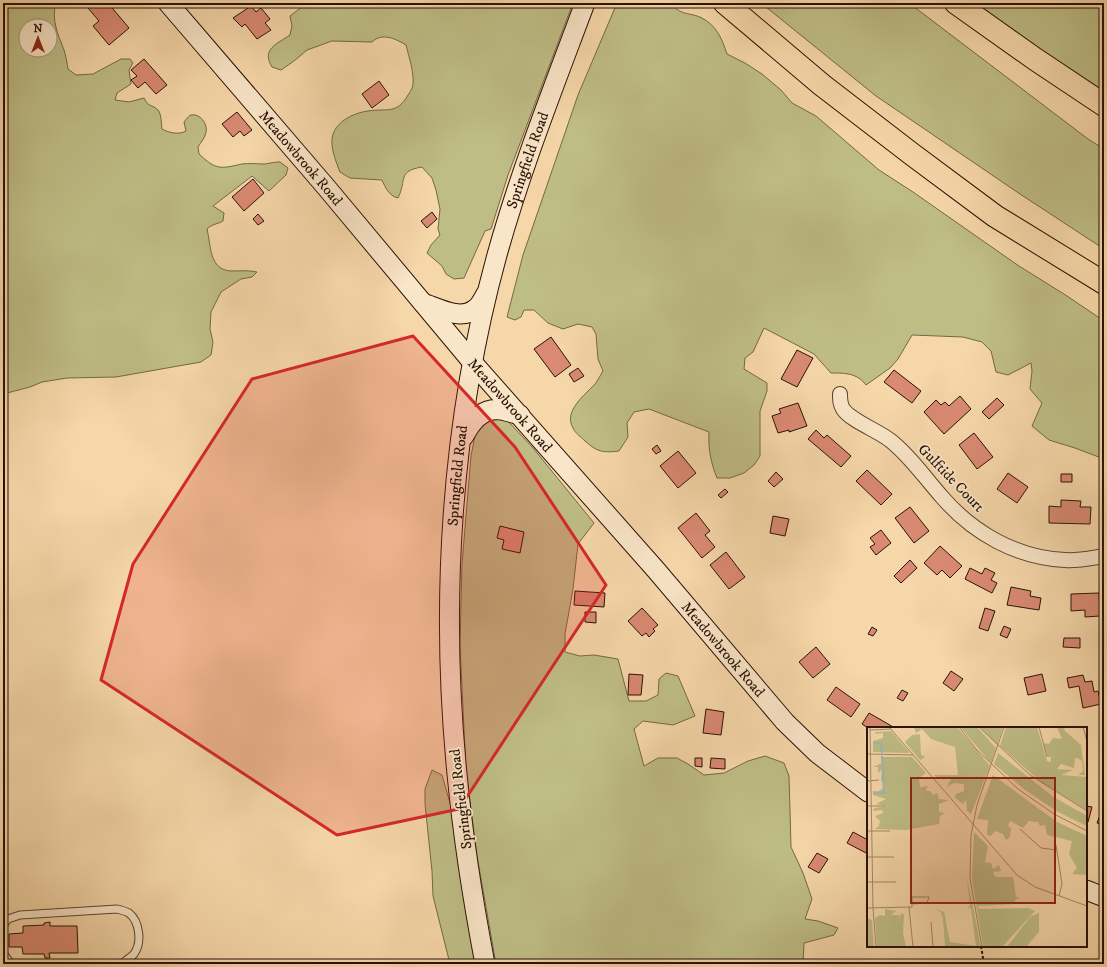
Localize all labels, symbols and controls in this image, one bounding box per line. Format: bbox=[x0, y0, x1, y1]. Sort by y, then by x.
north arrow bbox=[18, 18, 58, 58]
text: N bbox=[33, 22, 43, 36]
street label: Meadowbrook Road bbox=[255, 106, 347, 210]
street label: Springfield Road bbox=[502, 109, 553, 211]
street label: Meadowbrook Road bbox=[464, 354, 557, 456]
street label: Springfield Road bbox=[443, 424, 472, 527]
street label: Gulftide Court bbox=[914, 440, 988, 516]
street label: Meadowbrook Road bbox=[677, 598, 769, 701]
inset map bbox=[867, 727, 1087, 947]
street label: Springfield Road bbox=[445, 747, 477, 850]

